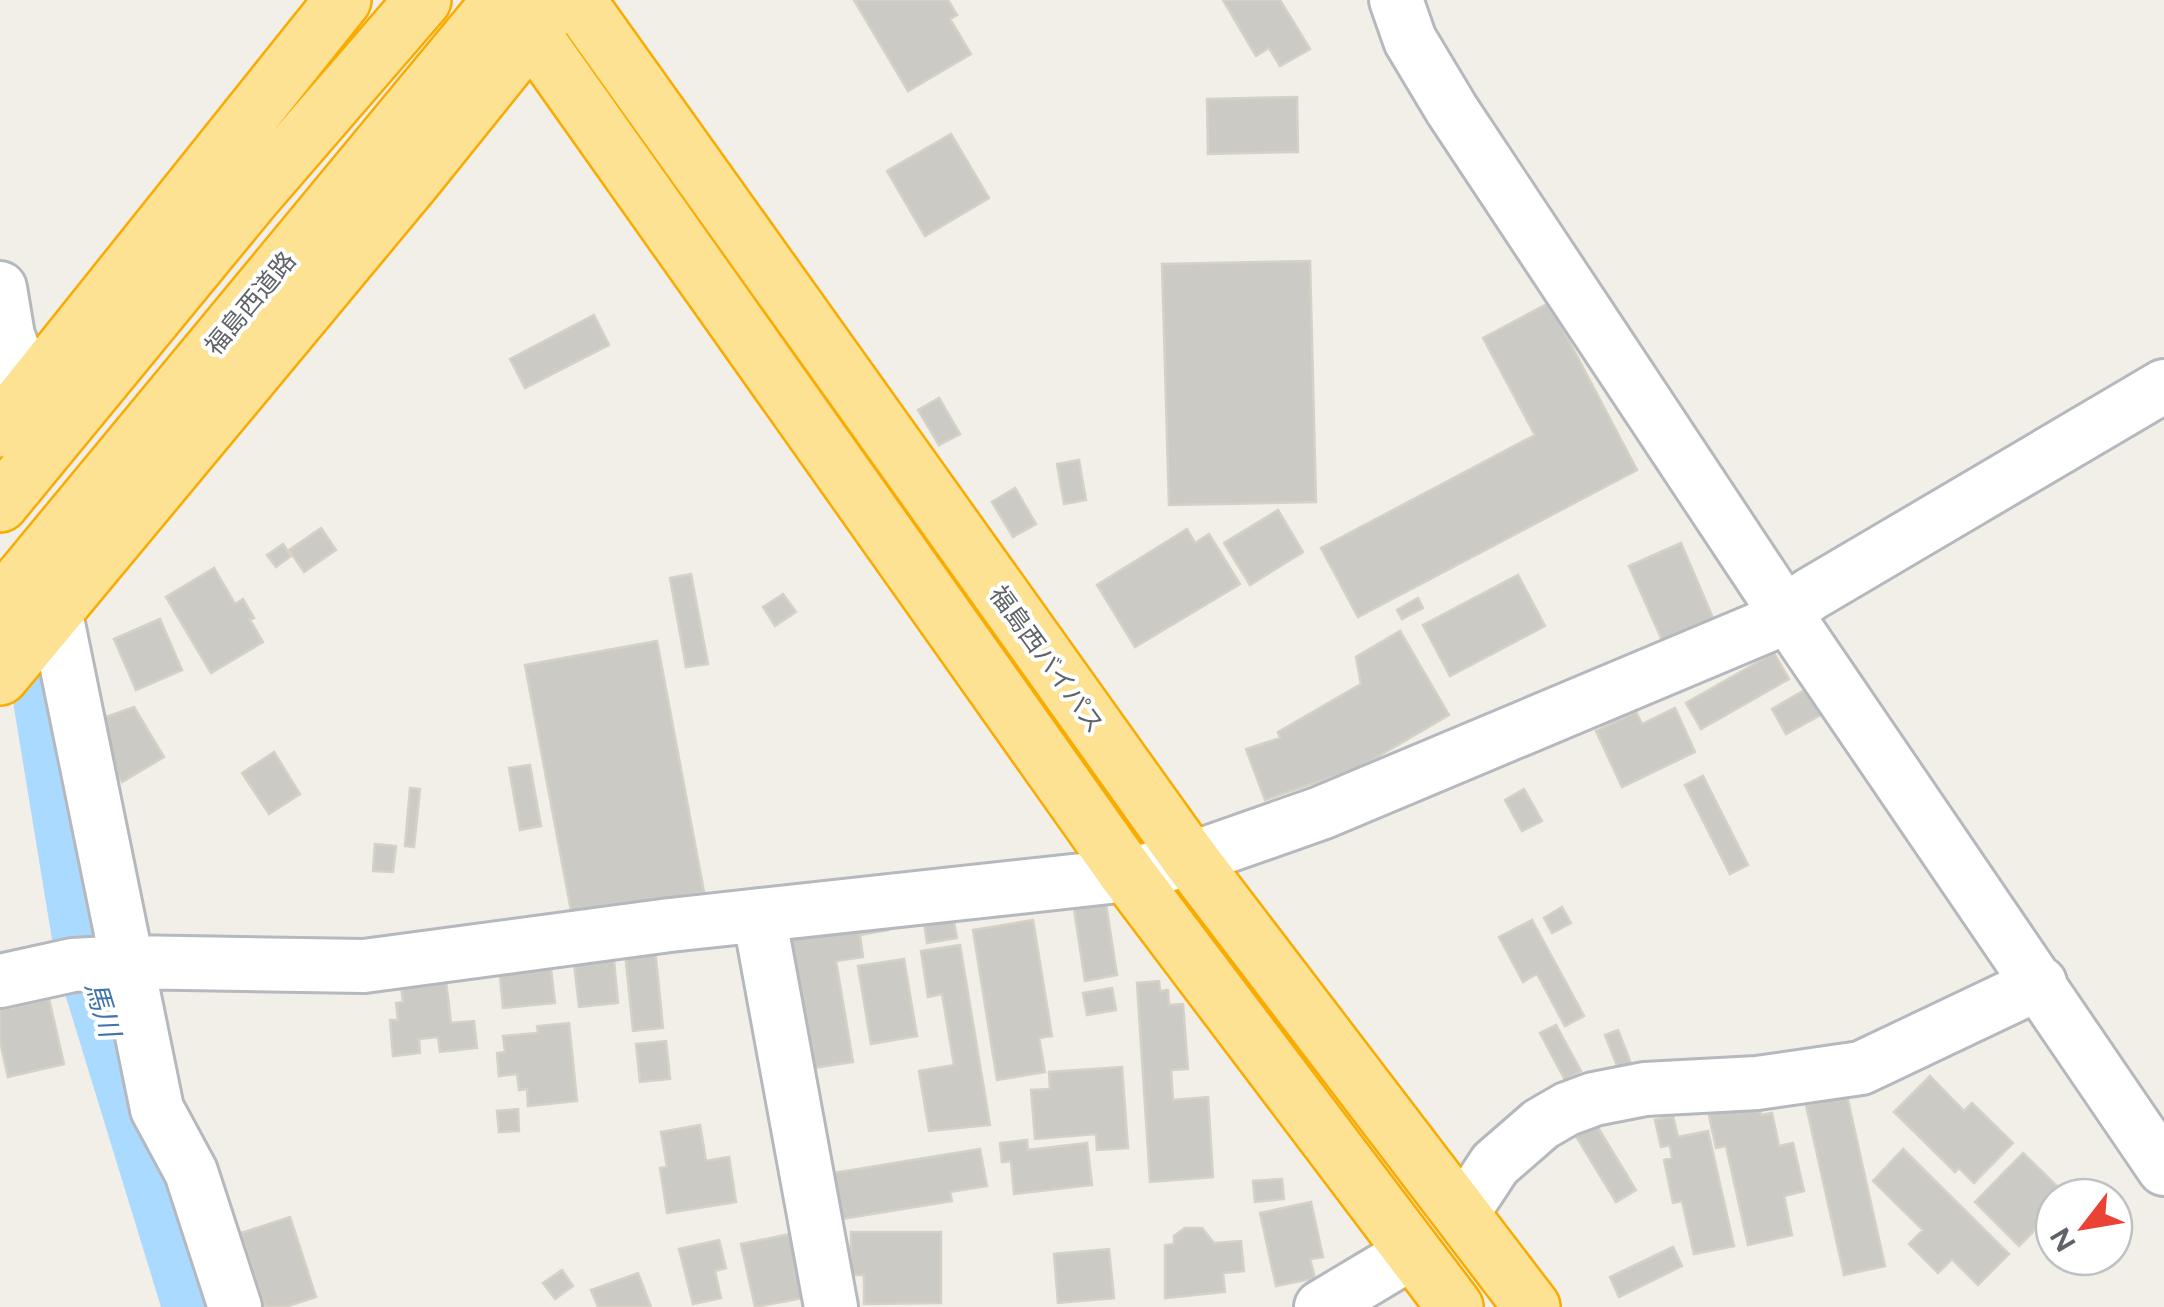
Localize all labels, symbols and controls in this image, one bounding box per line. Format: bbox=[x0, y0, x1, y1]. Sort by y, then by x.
street label: 福島西道路 bbox=[198, 245, 302, 361]
street label: 福島西バイパス bbox=[984, 580, 1110, 738]
water label: 馬川 bbox=[79, 977, 128, 1044]
north arrow bbox=[2034, 1177, 2134, 1277]
text: N bbox=[2042, 1222, 2083, 1258]

